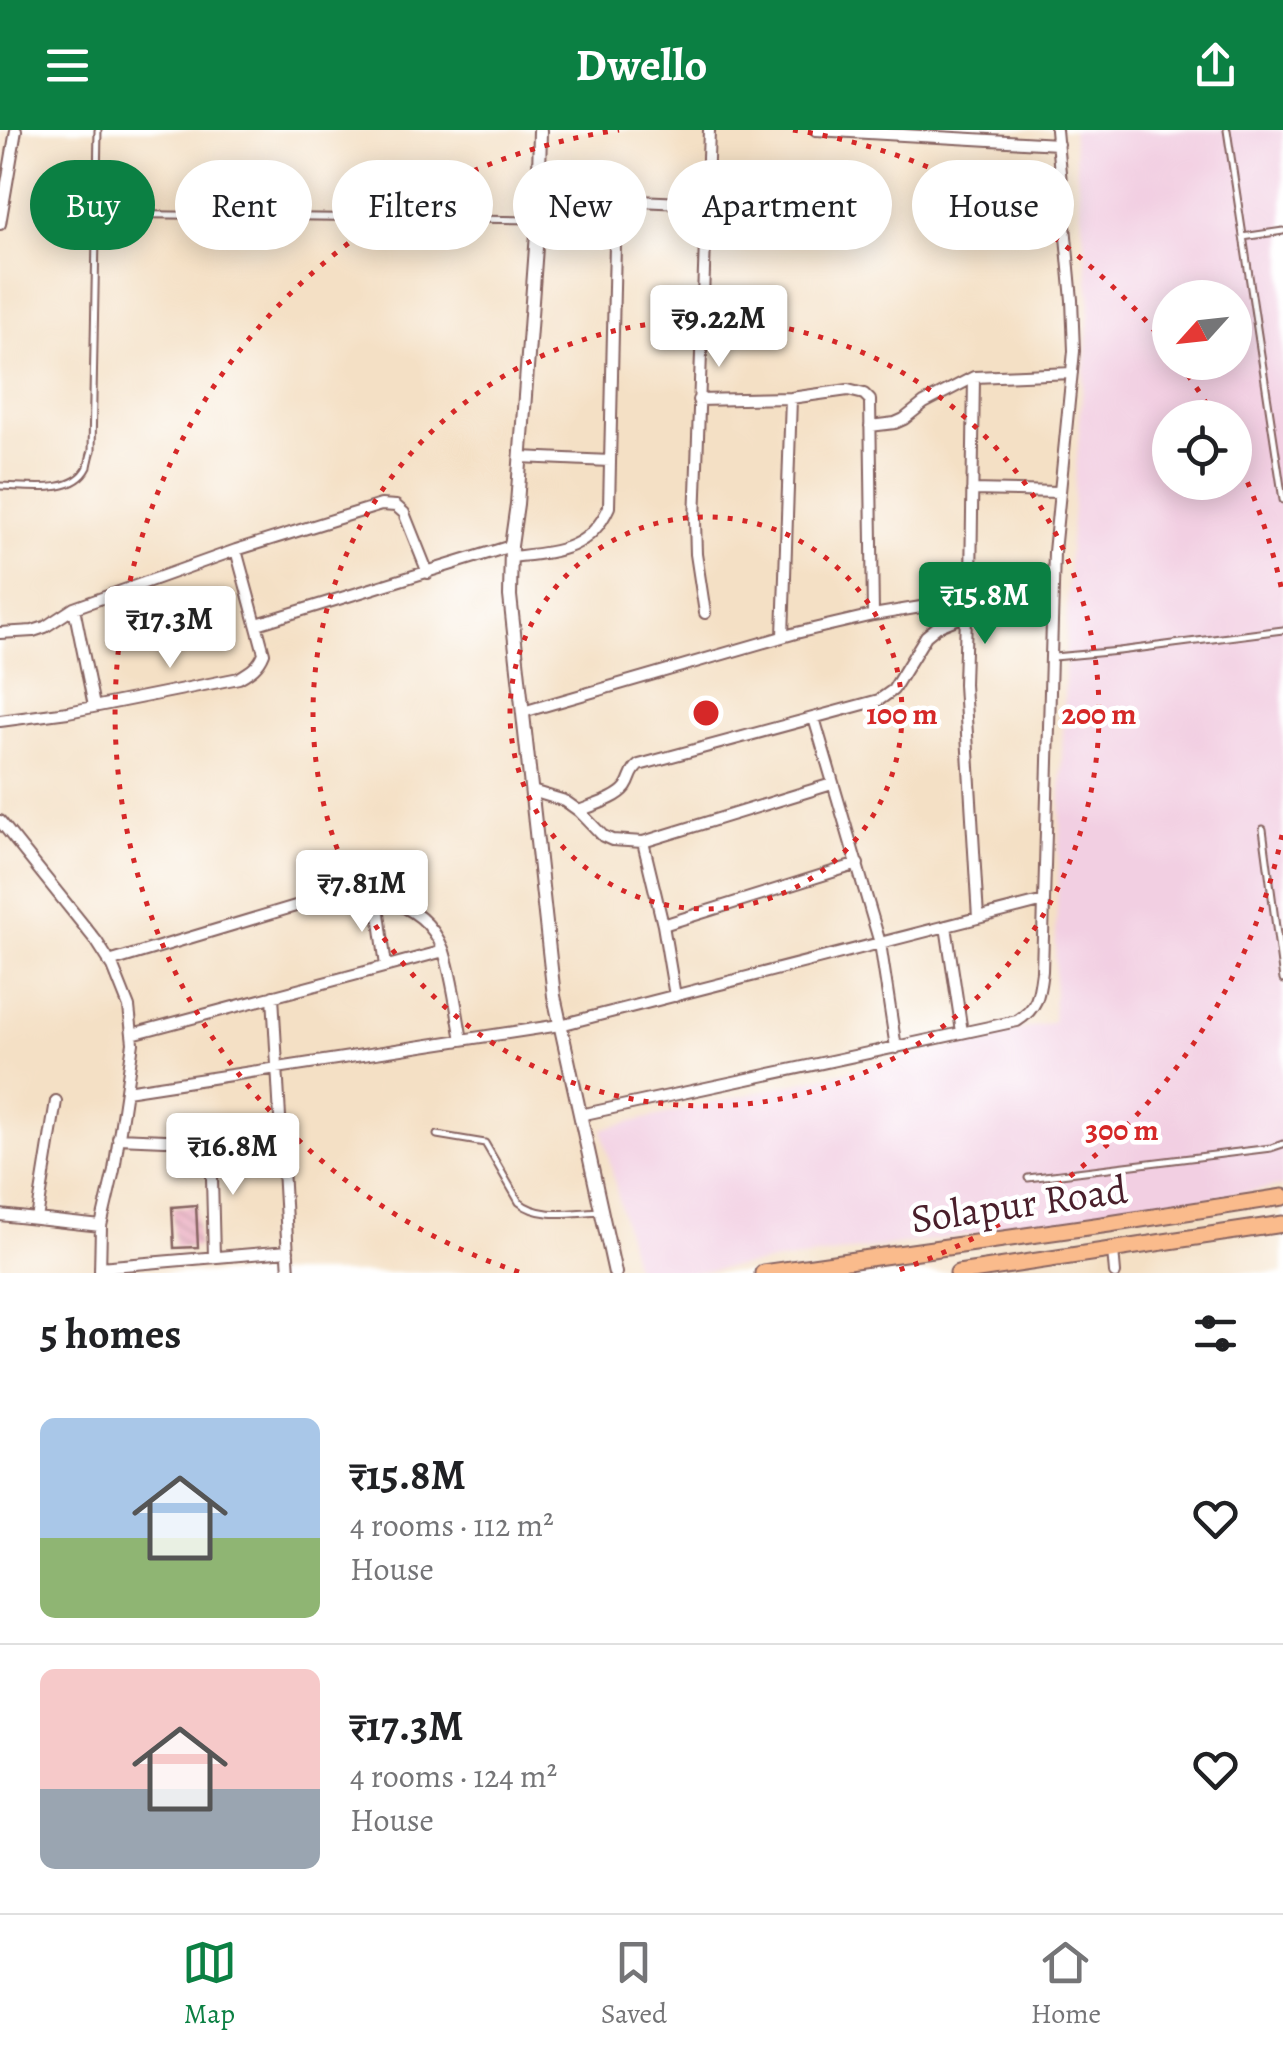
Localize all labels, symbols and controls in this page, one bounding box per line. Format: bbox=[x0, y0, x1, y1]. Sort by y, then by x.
text: Dwello bbox=[576, 34, 707, 96]
icon: menu bbox=[40, 38, 95, 93]
icon: share bbox=[1188, 38, 1243, 93]
chip: Buy bbox=[30, 160, 155, 250]
chip: Rent bbox=[175, 160, 312, 250]
chip: Filters bbox=[332, 160, 493, 250]
chip: New bbox=[513, 160, 647, 250]
chip: Apartment bbox=[667, 160, 892, 250]
chip: House bbox=[912, 160, 1074, 250]
north arrow bbox=[1152, 280, 1252, 380]
map controls bbox=[1152, 280, 1252, 500]
pin: ₹9.22M bbox=[638, 285, 800, 370]
text: ₹9.22M bbox=[672, 295, 766, 339]
button: locate bbox=[1152, 400, 1252, 500]
pin: ₹15.8M bbox=[904, 562, 1066, 647]
text: ₹15.8M bbox=[941, 572, 1029, 616]
pin: ₹17.3M bbox=[89, 586, 251, 671]
text: ₹17.3M bbox=[127, 596, 213, 640]
text: 100 m bbox=[866, 694, 938, 734]
text: 200 m bbox=[1061, 694, 1137, 734]
centre of rings bbox=[688, 695, 724, 731]
pin: ₹7.81M bbox=[281, 850, 443, 935]
text: ₹7.81M bbox=[318, 860, 406, 904]
text: 300 m bbox=[1085, 1110, 1159, 1150]
pin: ₹16.8M bbox=[152, 1113, 314, 1198]
text: ₹16.8M bbox=[188, 1123, 278, 1167]
street label: Solapur Road bbox=[907, 1162, 1131, 1246]
text: 5 homes bbox=[40, 1305, 181, 1362]
icon: filters bbox=[1188, 1306, 1243, 1361]
text: ₹15.8M bbox=[350, 1446, 466, 1503]
icon: home bbox=[120, 1458, 240, 1578]
icon: heart bbox=[1188, 1491, 1243, 1546]
text: 4 rooms · 112 m² bbox=[350, 1503, 554, 1547]
text: House bbox=[350, 1547, 434, 1591]
text: ₹17.3M bbox=[350, 1697, 464, 1754]
icon: home bbox=[120, 1709, 240, 1829]
icon: heart bbox=[1188, 1742, 1243, 1797]
text: 4 rooms · 124 m² bbox=[350, 1754, 557, 1798]
text: House bbox=[350, 1798, 434, 1842]
tab: Map bbox=[182, 1935, 237, 2033]
tab: Saved bbox=[601, 1935, 667, 2033]
tab: Home bbox=[1031, 1935, 1101, 2033]

